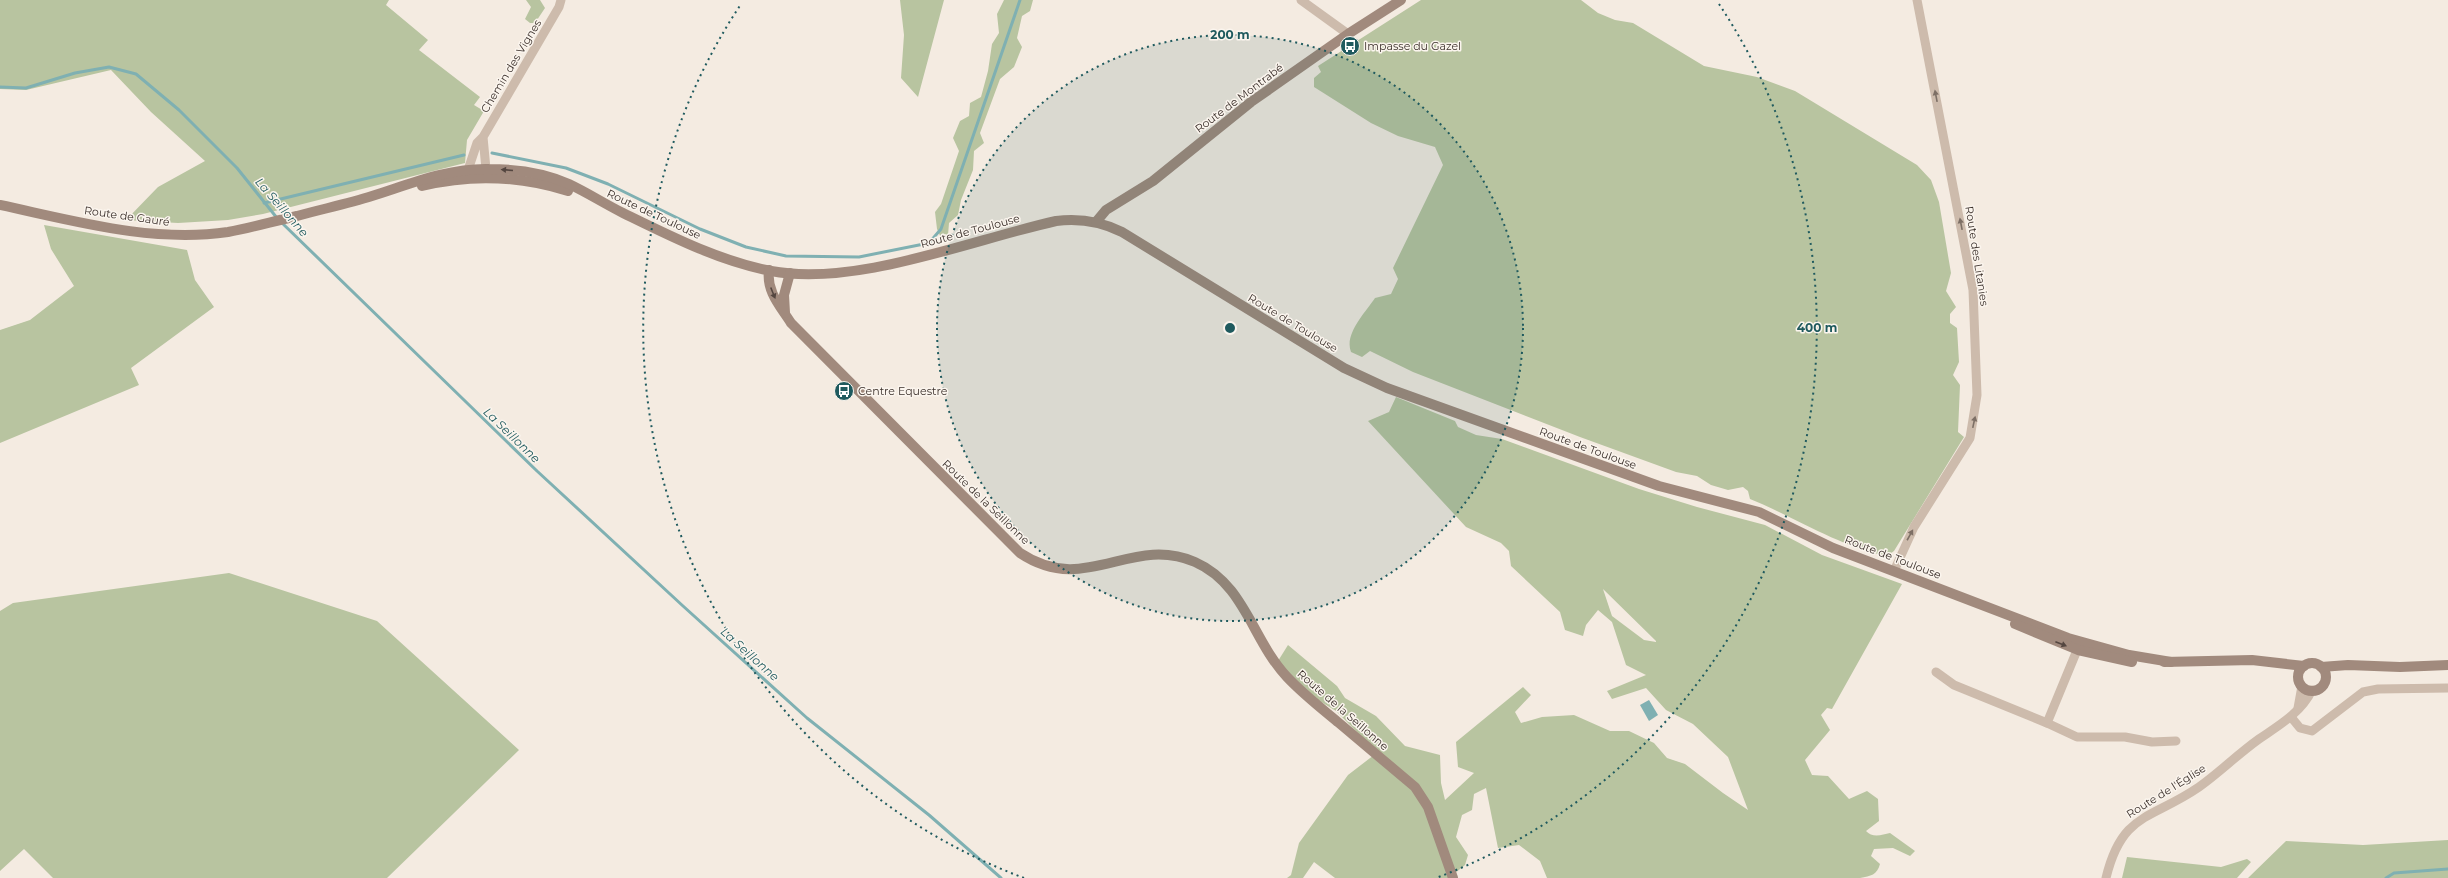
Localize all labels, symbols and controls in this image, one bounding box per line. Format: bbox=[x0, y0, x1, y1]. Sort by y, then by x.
street label: Chemin des Vignes bbox=[478, 16, 545, 115]
text: 200 m bbox=[1210, 27, 1250, 42]
bus stop icon: Impasse du Gazel bbox=[1339, 35, 1361, 57]
place label: Impasse du Gazel bbox=[1364, 39, 1461, 53]
street label: Route de Montrabé bbox=[1192, 60, 1286, 136]
one-way arrow bbox=[1932, 90, 1938, 103]
one-way arrow bbox=[501, 167, 513, 173]
water label: La Seillonne bbox=[252, 174, 312, 240]
street label: Route de Toulouse bbox=[605, 186, 704, 242]
street label: Route de Gauré bbox=[83, 203, 171, 229]
street label: Route des Litanies bbox=[1962, 205, 1992, 308]
street label: Route de Toulouse bbox=[919, 211, 1022, 251]
one-way arrow bbox=[1957, 218, 1963, 230]
one-way arrow bbox=[769, 287, 776, 299]
street label: Route de Toulouse bbox=[1246, 291, 1341, 356]
text: 400 m bbox=[1797, 320, 1837, 335]
centre of rings bbox=[1223, 321, 1237, 335]
bus stop icon: Centre Equestre bbox=[833, 380, 855, 402]
place label: Centre Equestre bbox=[858, 384, 948, 398]
water label: La Seillonne bbox=[480, 404, 544, 466]
one-way arrow bbox=[1971, 416, 1977, 429]
street label: Route de Toulouse bbox=[1538, 424, 1639, 472]
street label: Route de la Seillonne bbox=[939, 457, 1033, 548]
one-way arrow bbox=[1906, 529, 1913, 541]
street label: Route de Toulouse bbox=[1843, 532, 1944, 582]
water label: La Seillonne bbox=[718, 624, 782, 684]
one-way arrow bbox=[2056, 642, 2068, 648]
street label: Route de la Seillonne bbox=[1295, 667, 1392, 754]
street label: Route de l'Église bbox=[2124, 761, 2209, 821]

